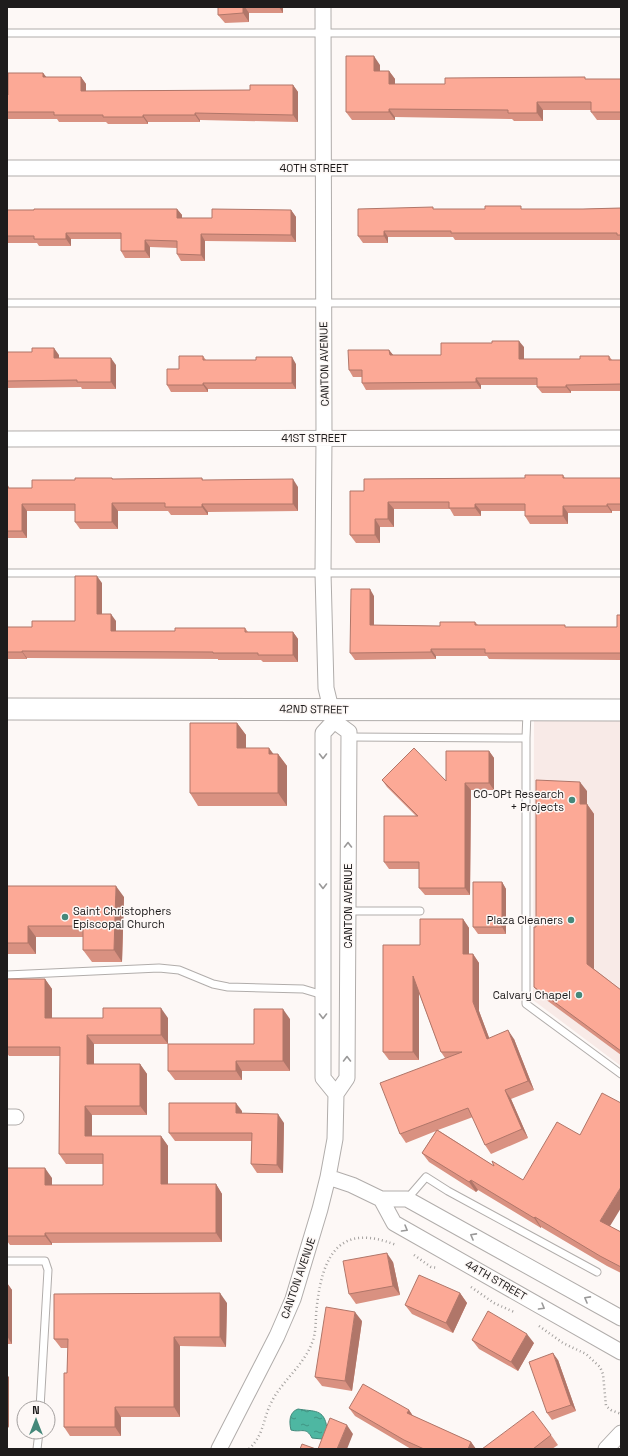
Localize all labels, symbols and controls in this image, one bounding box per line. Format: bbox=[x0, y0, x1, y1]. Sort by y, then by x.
street label: 40TH STREET bbox=[279, 161, 349, 175]
street label: CANTON AVENUE bbox=[316, 321, 332, 407]
street label: 41ST STREET bbox=[281, 431, 347, 445]
street label: 42ND STREET bbox=[279, 701, 349, 717]
one-way arrow bbox=[319, 753, 327, 759]
place label: CO-OPt Research + Projects bbox=[473, 787, 564, 814]
marker: CO-OPt Research + Projects bbox=[567, 795, 577, 805]
one-way arrow bbox=[344, 842, 352, 848]
street label: CANTON AVENUE bbox=[341, 864, 355, 948]
one-way arrow bbox=[319, 883, 327, 889]
place label: Saint Christophers Episcopal Church bbox=[73, 904, 172, 931]
marker: Saint Christophers Episcopal Church bbox=[60, 912, 70, 922]
place label: Plaza Cleaners bbox=[487, 913, 563, 927]
marker: Plaza Cleaners bbox=[566, 915, 576, 925]
place label: Calvary Chapel bbox=[493, 988, 571, 1002]
marker: Calvary Chapel bbox=[574, 990, 584, 1000]
one-way arrow bbox=[319, 1013, 327, 1019]
one-way arrow bbox=[343, 1056, 351, 1062]
one-way arrow bbox=[400, 1224, 408, 1231]
one-way arrow bbox=[470, 1233, 477, 1240]
street label: CANTON AVENUE bbox=[278, 1236, 318, 1320]
street label: 44TH STREET bbox=[463, 1257, 530, 1304]
one-way arrow bbox=[584, 1296, 591, 1304]
one-way arrow bbox=[538, 1302, 545, 1309]
north arrow bbox=[16, 1400, 56, 1440]
text: N bbox=[32, 1403, 40, 1417]

